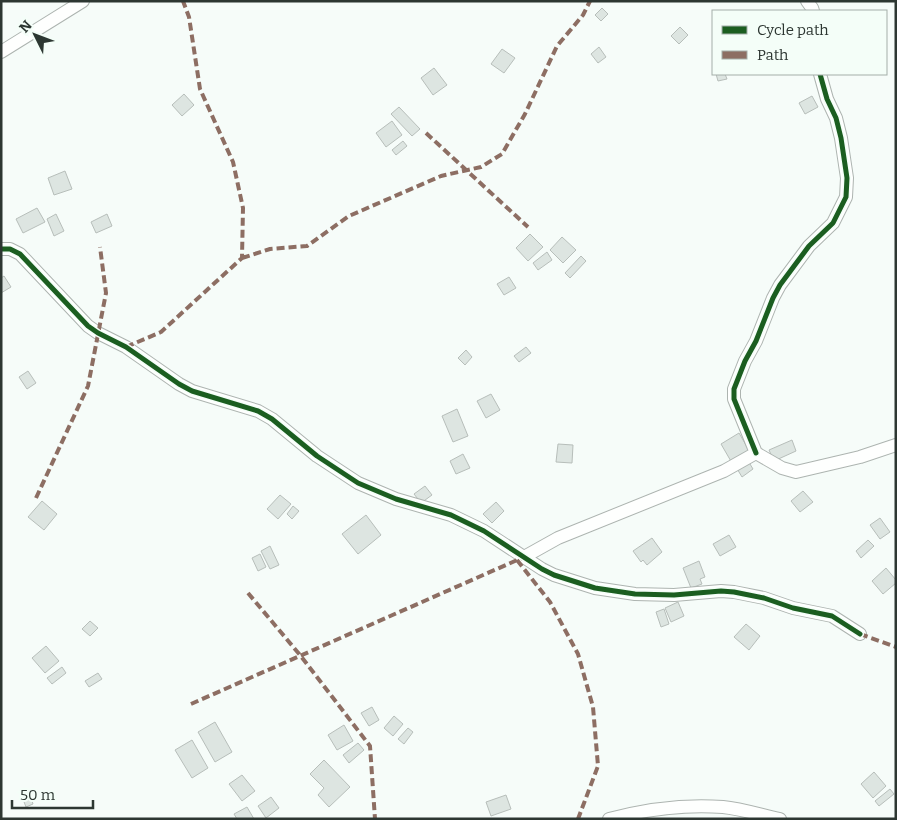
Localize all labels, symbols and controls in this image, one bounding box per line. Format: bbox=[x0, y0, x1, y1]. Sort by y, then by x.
north arrow bbox=[10, 10, 60, 60]
legend bbox=[712, 10, 887, 75]
text: N bbox=[16, 17, 36, 36]
text: Cycle path bbox=[757, 21, 829, 39]
text: Path bbox=[757, 46, 789, 64]
scale bar bbox=[12, 778, 94, 810]
text: 50 m bbox=[20, 786, 56, 804]

